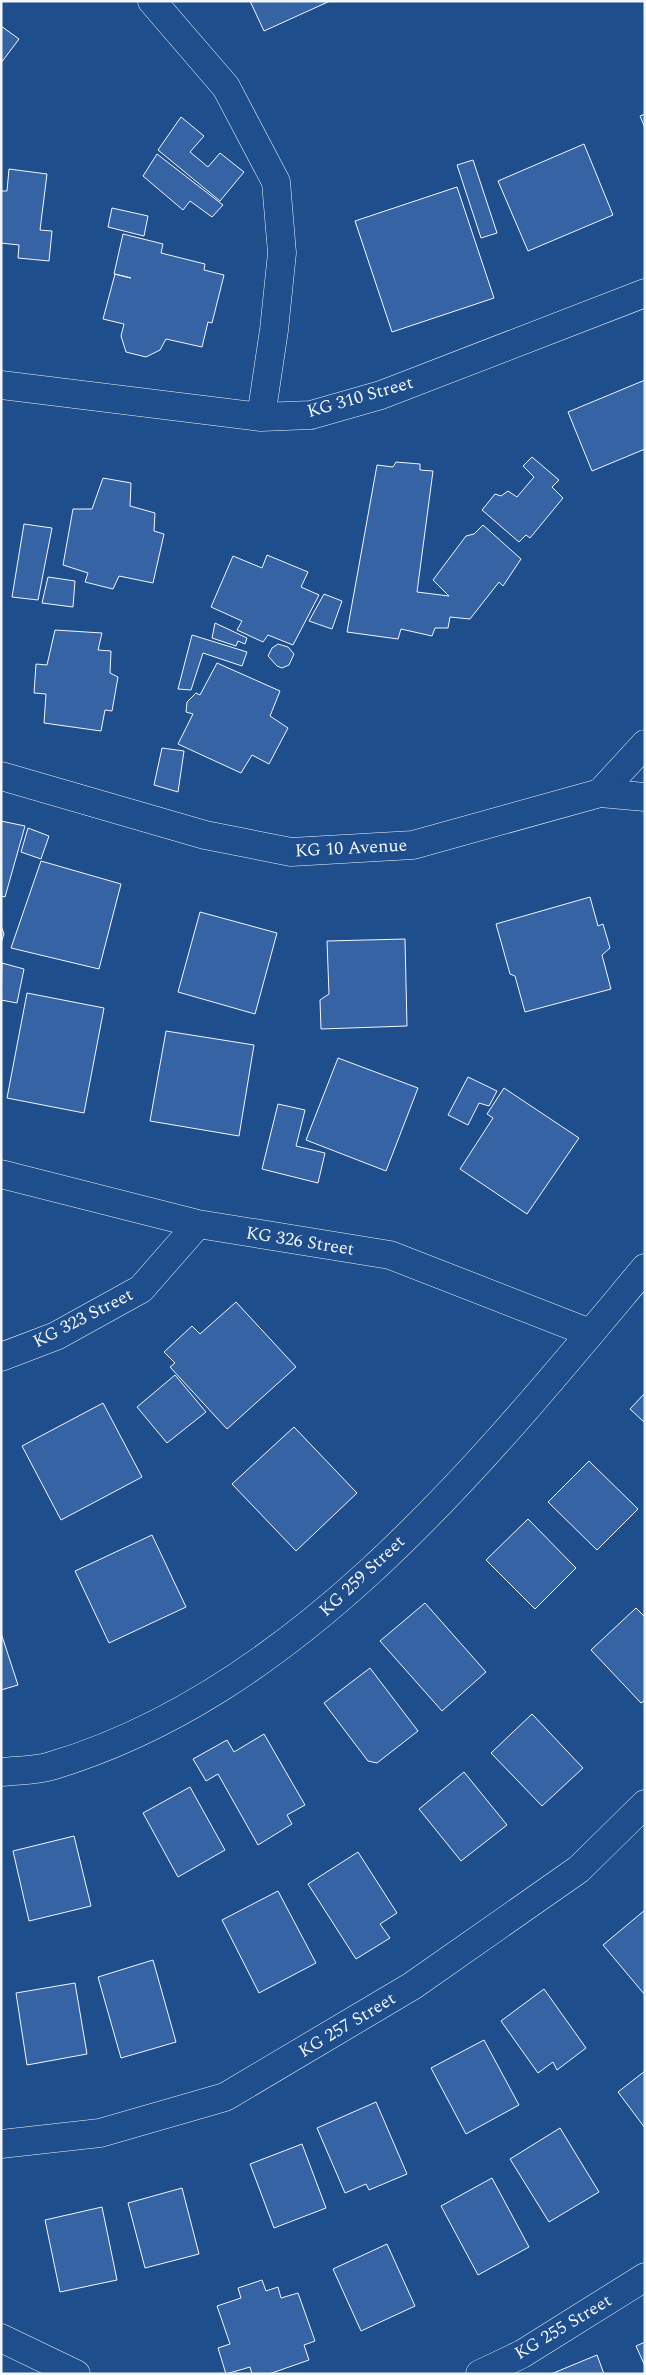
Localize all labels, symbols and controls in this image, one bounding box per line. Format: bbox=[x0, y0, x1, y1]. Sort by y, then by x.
street label: KG 310 Street bbox=[304, 369, 416, 425]
street label: KG 10 Avenue bbox=[294, 832, 408, 864]
street label: KG 326 Street bbox=[244, 1219, 356, 1263]
street label: KG 323 Street bbox=[28, 1281, 138, 1355]
street label: KG 259 Street bbox=[313, 1529, 411, 1623]
street label: KG 257 Street bbox=[293, 1985, 401, 2065]
street label: KG 255 Street bbox=[509, 2287, 617, 2367]

